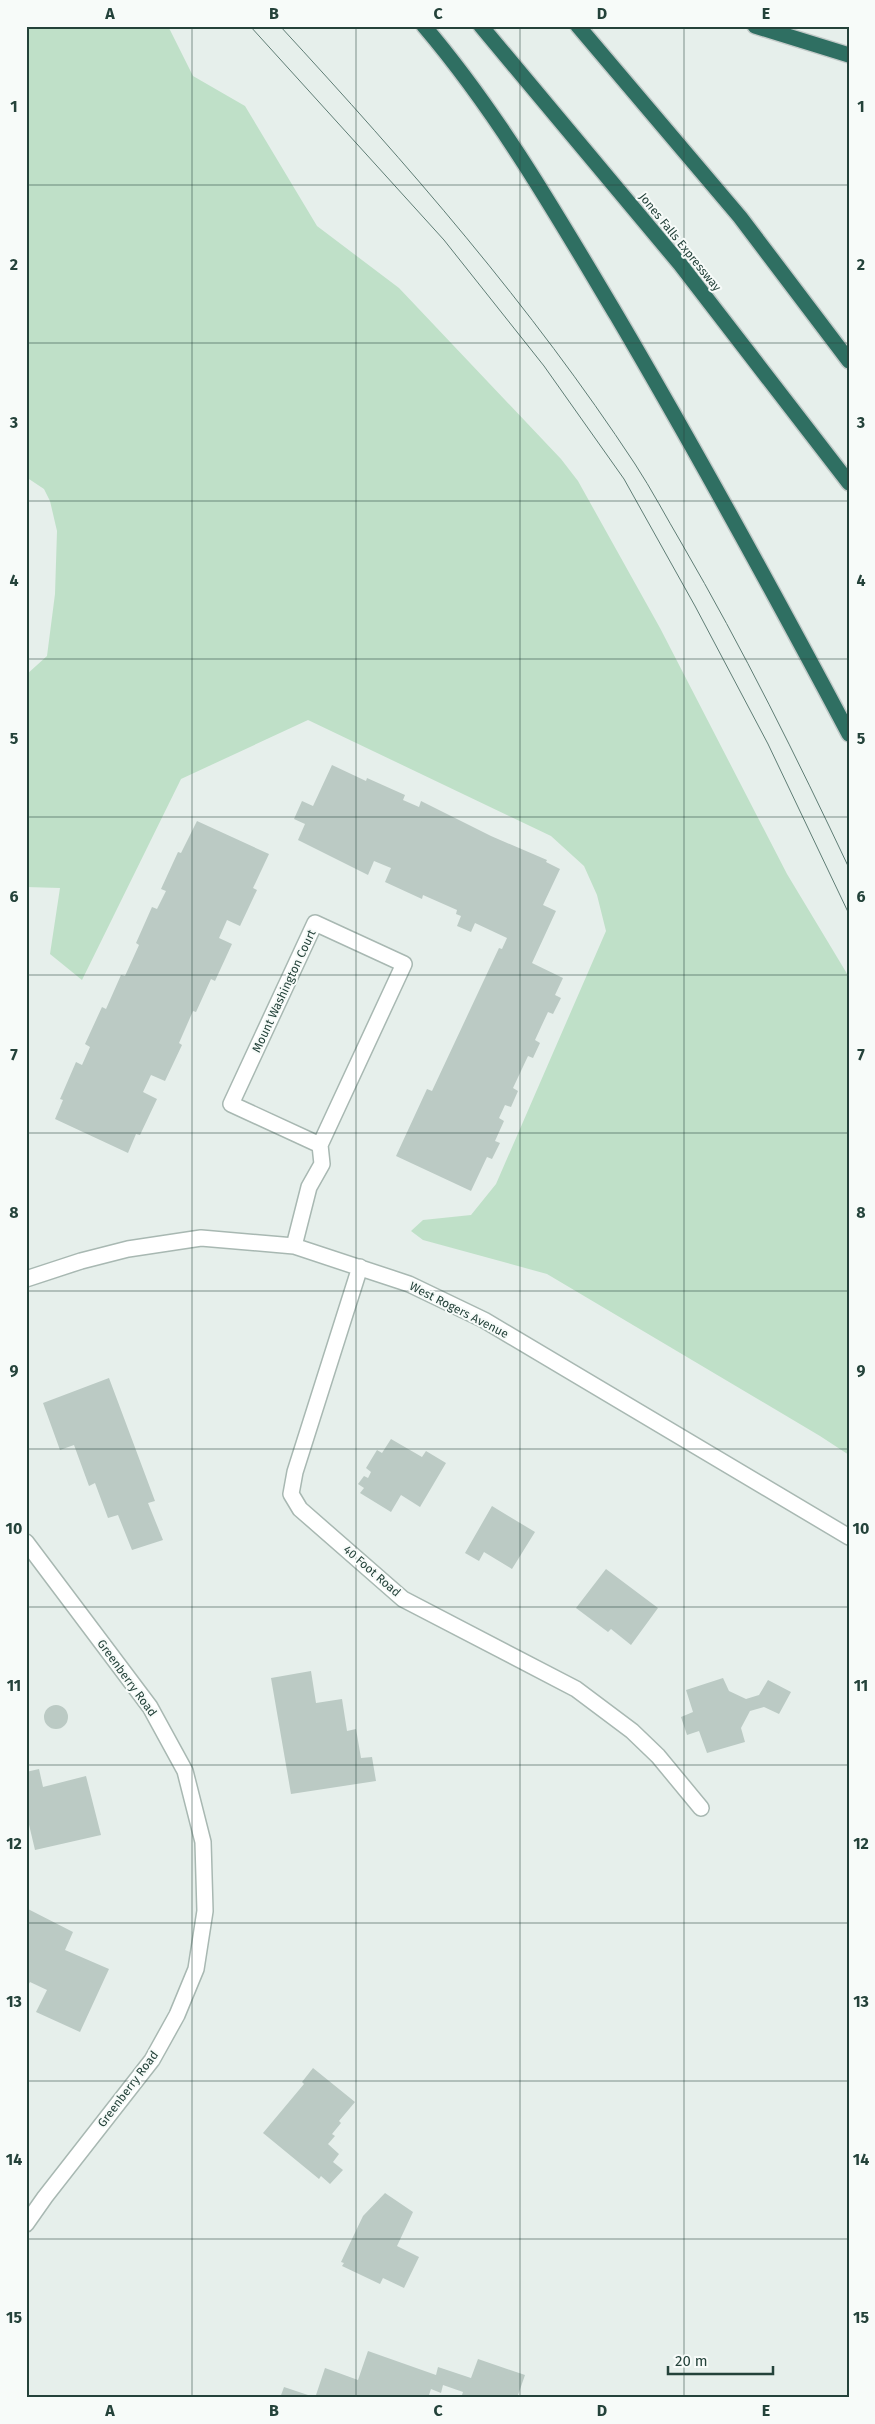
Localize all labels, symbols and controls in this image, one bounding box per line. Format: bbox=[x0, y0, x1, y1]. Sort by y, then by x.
text: A bbox=[104, 4, 115, 23]
text: B bbox=[269, 4, 279, 23]
text: C bbox=[433, 4, 443, 23]
text: D bbox=[597, 4, 607, 23]
text: E bbox=[762, 4, 770, 23]
text: 1 bbox=[10, 97, 18, 116]
text: 1 bbox=[857, 97, 865, 116]
street label: Jones Falls Expressway bbox=[636, 190, 724, 294]
text: 2 bbox=[10, 255, 18, 274]
text: 2 bbox=[857, 255, 865, 274]
text: 3 bbox=[9, 413, 18, 432]
text: 3 bbox=[856, 413, 865, 432]
text: 4 bbox=[9, 571, 19, 590]
text: 4 bbox=[856, 571, 866, 590]
text: 5 bbox=[10, 729, 19, 748]
text: 5 bbox=[857, 729, 866, 748]
text: 6 bbox=[9, 887, 19, 906]
text: 6 bbox=[856, 887, 866, 906]
street label: Mount Washington Court bbox=[249, 927, 319, 1055]
text: 7 bbox=[10, 1045, 18, 1064]
text: 7 bbox=[857, 1045, 865, 1064]
text: 8 bbox=[9, 1203, 19, 1222]
text: 8 bbox=[856, 1203, 866, 1222]
street label: West Rogers Avenue bbox=[407, 1279, 511, 1341]
text: 9 bbox=[10, 1361, 19, 1380]
text: 9 bbox=[857, 1361, 866, 1380]
text: 10 bbox=[6, 1519, 22, 1538]
text: 10 bbox=[853, 1519, 869, 1538]
street label: 40 Foot Road bbox=[341, 1542, 403, 1600]
street label: Greenberry Road bbox=[94, 1637, 160, 1719]
text: 11 bbox=[7, 1676, 21, 1695]
text: 11 bbox=[854, 1676, 868, 1695]
text: 12 bbox=[6, 1834, 22, 1853]
text: 12 bbox=[853, 1834, 869, 1853]
text: 13 bbox=[6, 1992, 22, 2011]
text: 13 bbox=[853, 1992, 869, 2011]
street label: Greenberry Road bbox=[95, 2048, 161, 2130]
text: 14 bbox=[6, 2150, 22, 2169]
text: 14 bbox=[853, 2150, 869, 2169]
text: 15 bbox=[6, 2308, 22, 2327]
text: 15 bbox=[853, 2308, 869, 2327]
scale bar bbox=[668, 2344, 772, 2376]
text: 20 m bbox=[675, 2352, 708, 2370]
text: A bbox=[104, 2401, 115, 2420]
text: B bbox=[269, 2401, 279, 2420]
text: C bbox=[433, 2401, 443, 2420]
text: D bbox=[597, 2401, 607, 2420]
text: E bbox=[762, 2401, 770, 2420]

